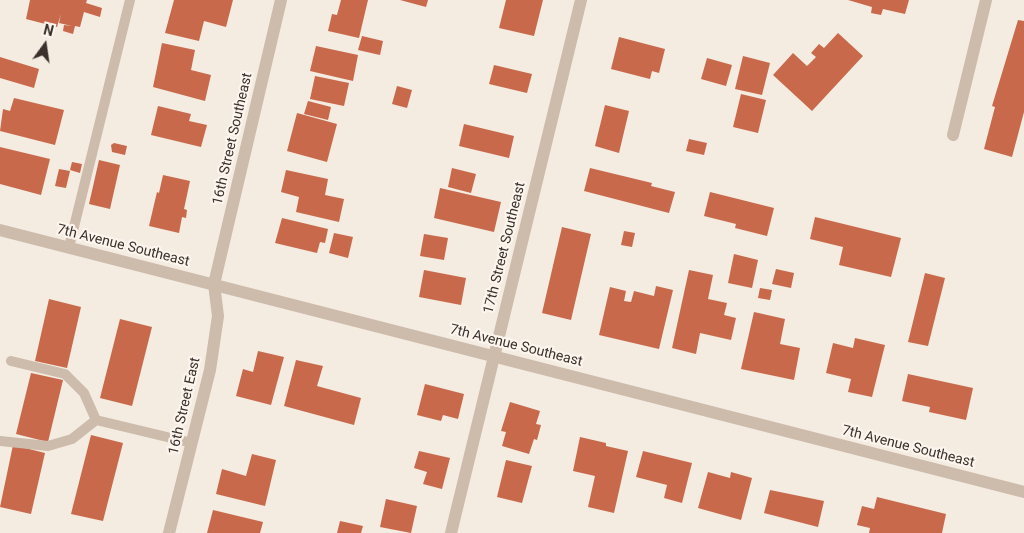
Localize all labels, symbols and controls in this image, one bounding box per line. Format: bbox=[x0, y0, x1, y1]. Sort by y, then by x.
north arrow bbox=[20, 20, 70, 70]
text: N bbox=[42, 21, 55, 39]
street label: 16th Street Southeast bbox=[210, 71, 256, 207]
street label: 17th Street Southeast bbox=[481, 180, 529, 316]
street label: 7th Avenue Southeast bbox=[55, 221, 191, 271]
street label: 7th Avenue Southeast bbox=[448, 321, 584, 371]
street label: 16th Street East bbox=[166, 356, 204, 456]
street label: 7th Avenue Southeast bbox=[840, 422, 976, 472]

